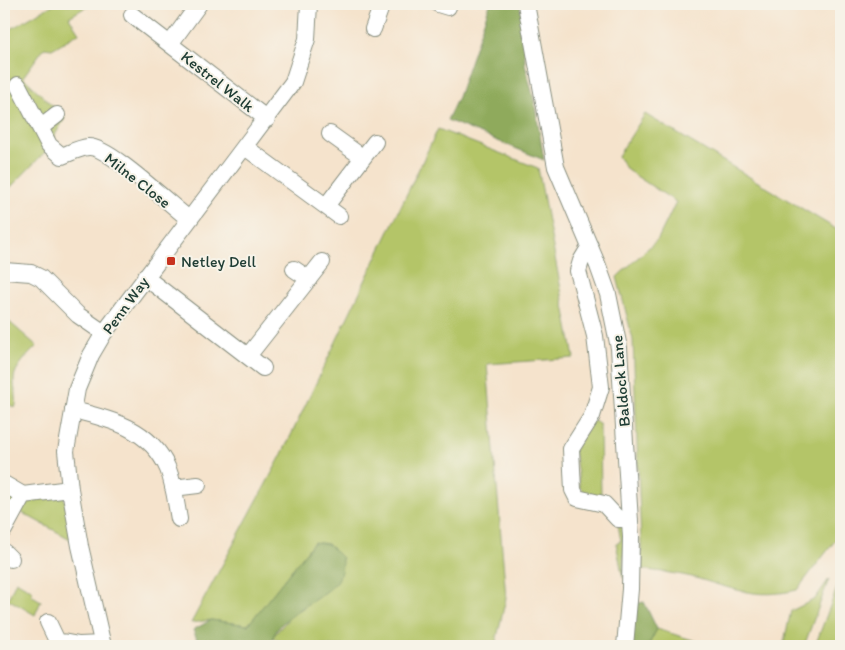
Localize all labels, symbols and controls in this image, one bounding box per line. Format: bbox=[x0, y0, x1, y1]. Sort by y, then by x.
street label: Kestrel Walk bbox=[177, 47, 259, 116]
street label: Milne Close bbox=[101, 149, 175, 212]
place label: Netley Dell bbox=[181, 252, 257, 271]
marker: Netley Dell bbox=[165, 255, 177, 267]
street label: Penn Way bbox=[98, 272, 153, 338]
street label: Baldock Lane bbox=[607, 334, 634, 428]

